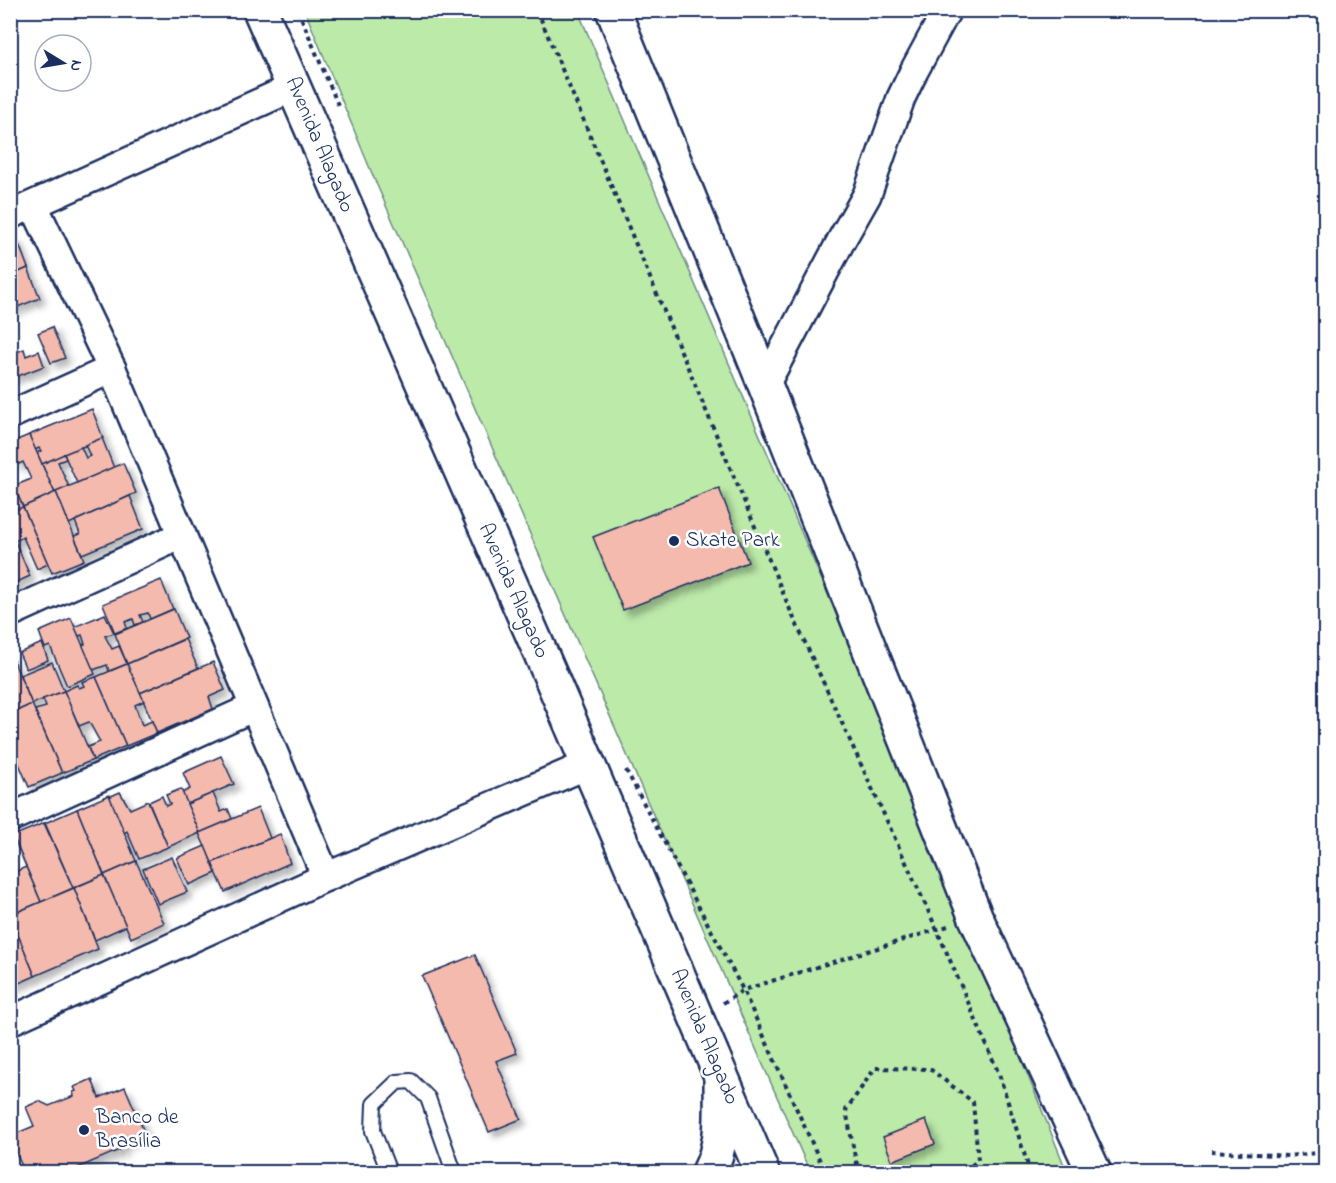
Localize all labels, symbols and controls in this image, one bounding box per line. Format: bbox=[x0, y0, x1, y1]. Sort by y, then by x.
north arrow bbox=[33, 33, 93, 93]
text: N bbox=[63, 58, 89, 73]
street label: Avenida Alagado bbox=[275, 72, 361, 218]
street label: Avenida Alagado bbox=[468, 519, 556, 664]
place label: Skate Park bbox=[686, 526, 780, 556]
marker: Skate Park bbox=[667, 534, 681, 548]
street label: Avenida Alagado bbox=[660, 964, 746, 1110]
place label: Banco de Brasília bbox=[95, 1103, 179, 1157]
marker: Banco de Brasília bbox=[77, 1123, 91, 1137]

